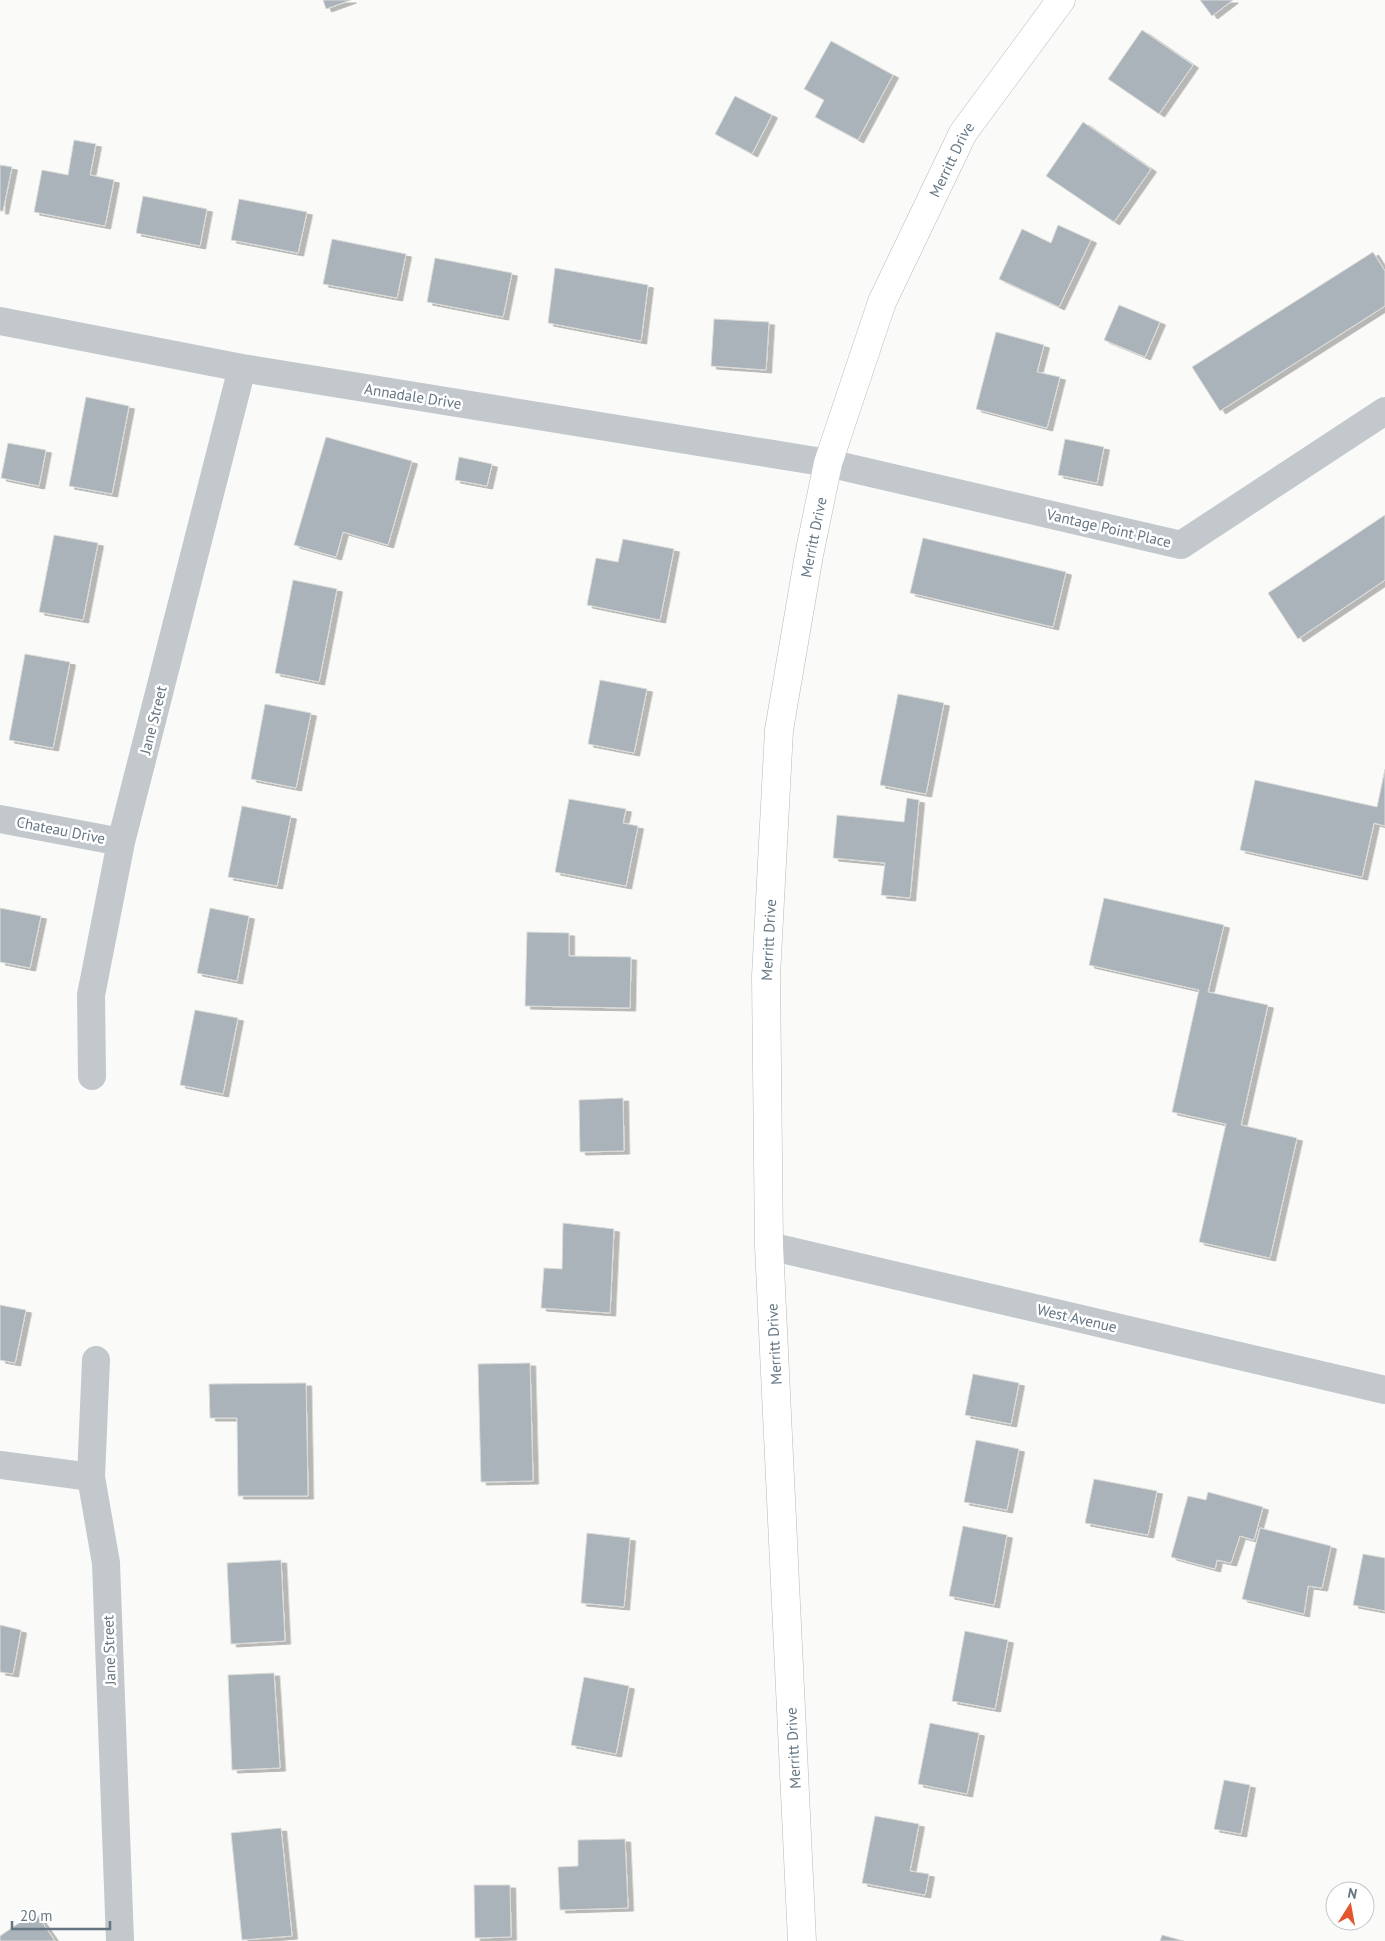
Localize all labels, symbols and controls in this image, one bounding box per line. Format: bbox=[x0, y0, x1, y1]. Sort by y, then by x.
street label: Merritt Drive bbox=[924, 118, 978, 200]
street label: Annadale Drive bbox=[363, 379, 463, 413]
street label: Merritt Drive bbox=[796, 495, 830, 579]
street label: Vantage Point Place bbox=[1044, 504, 1173, 552]
street label: Jane Street bbox=[135, 684, 171, 757]
street label: Chateau Drive bbox=[15, 812, 107, 848]
street label: Merritt Drive bbox=[756, 899, 780, 981]
street label: West Avenue bbox=[1035, 1300, 1119, 1336]
street label: Merritt Drive bbox=[762, 1303, 786, 1385]
street label: Jane Street bbox=[98, 1615, 120, 1686]
street label: Merritt Drive bbox=[781, 1707, 805, 1789]
north arrow bbox=[1325, 1881, 1375, 1931]
text: N bbox=[1346, 1884, 1359, 1903]
scale bar bbox=[12, 1898, 110, 1930]
text: 20 m bbox=[20, 1906, 53, 1925]

